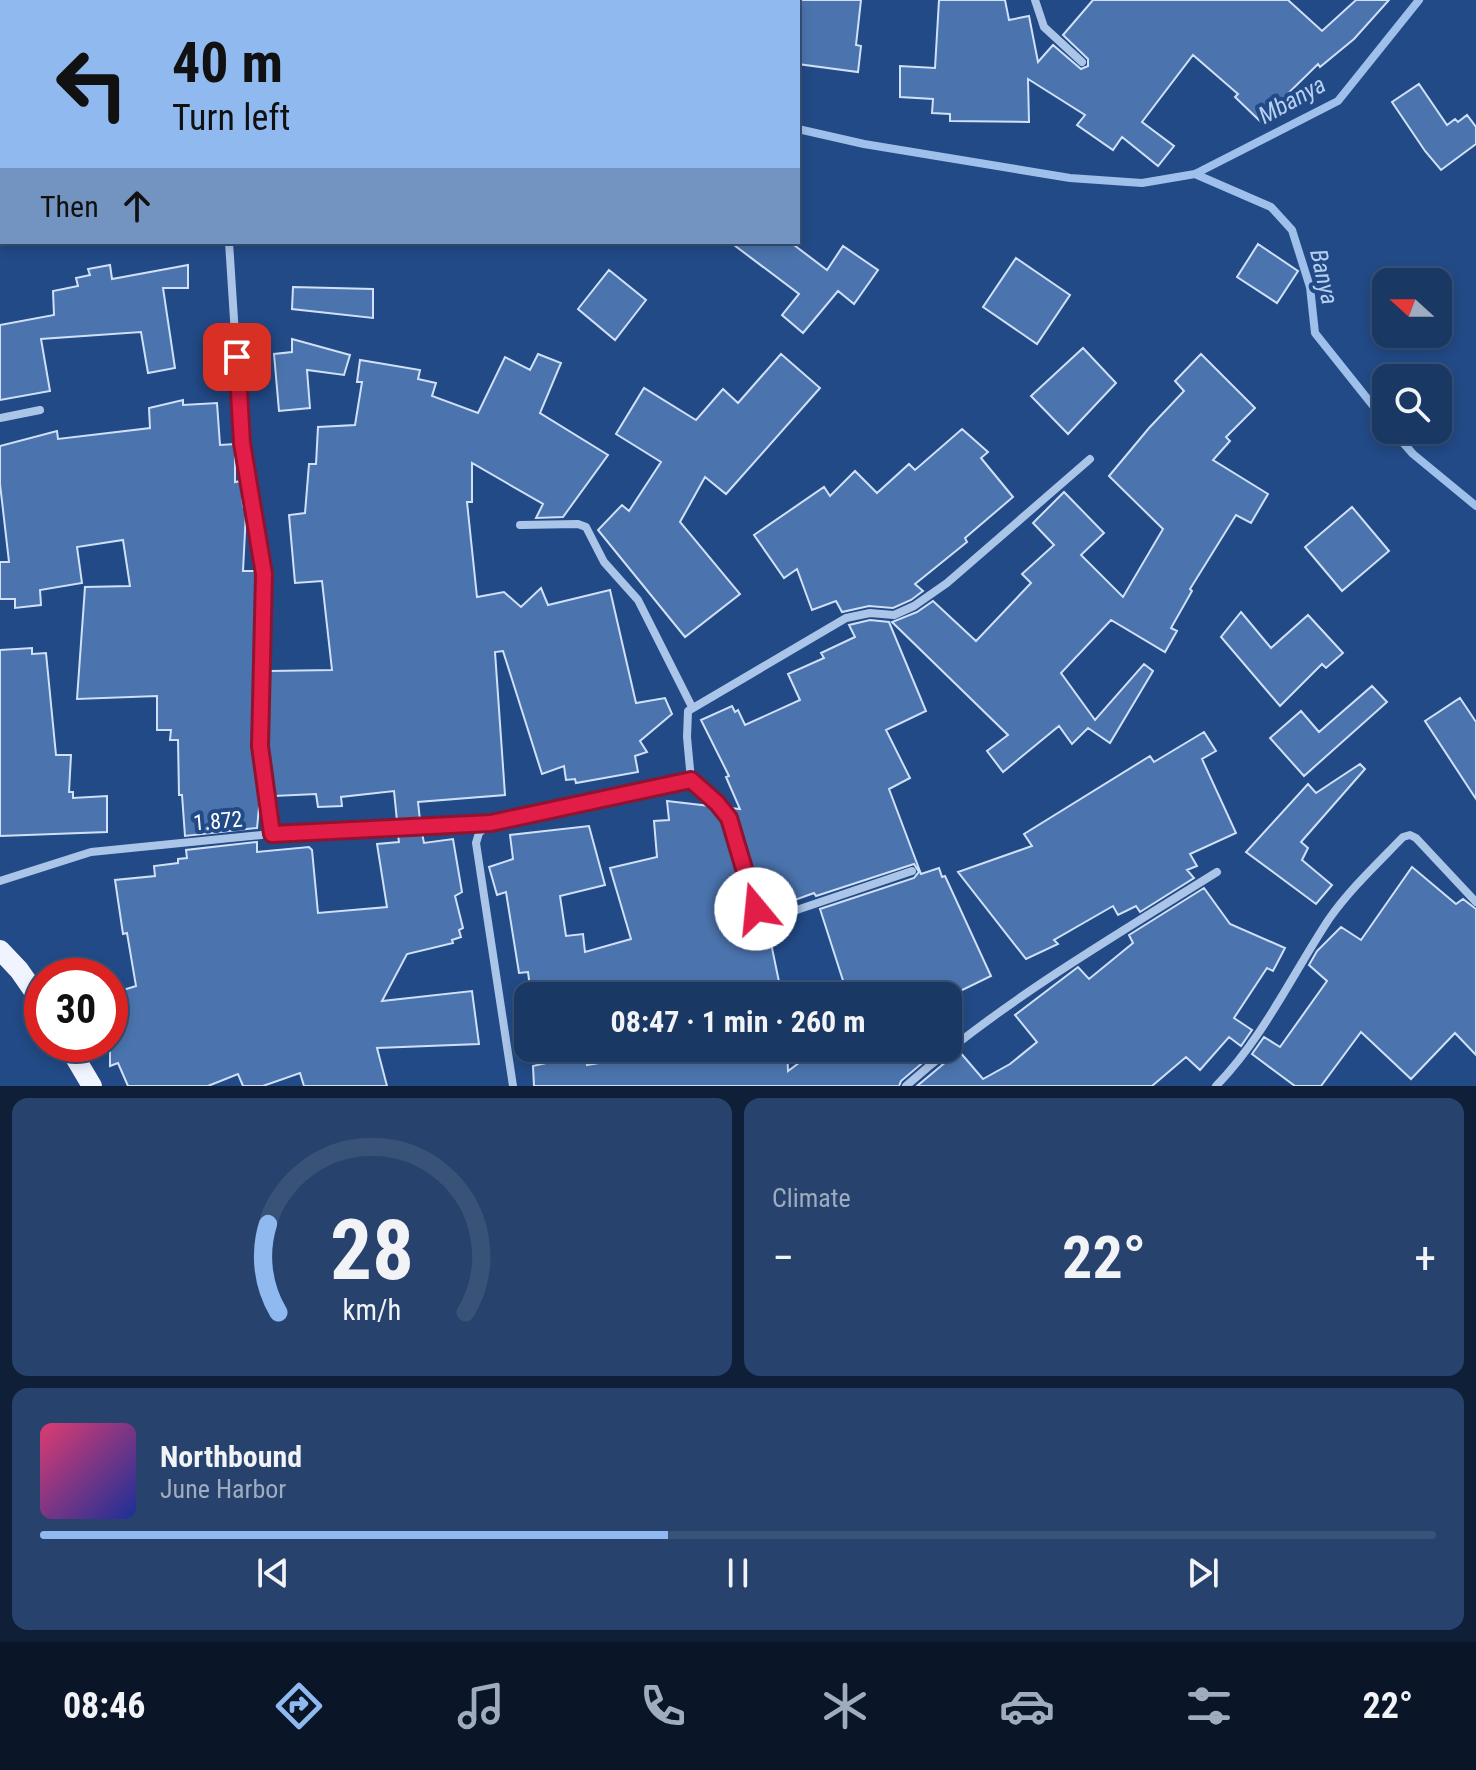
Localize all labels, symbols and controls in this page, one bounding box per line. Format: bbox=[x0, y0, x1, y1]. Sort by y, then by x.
text: 40 m bbox=[172, 30, 283, 96]
icon: left bbox=[40, 32, 144, 136]
water label: Mbanya bbox=[1254, 70, 1330, 130]
text: Turn left bbox=[172, 97, 290, 139]
icon: ahead bbox=[115, 184, 159, 228]
text: Then bbox=[40, 189, 99, 224]
water label: Banya bbox=[1304, 247, 1344, 307]
north arrow bbox=[1372, 268, 1452, 348]
map controls bbox=[1372, 268, 1452, 444]
pin bbox=[203, 323, 271, 391]
icon: arrive bbox=[215, 335, 259, 379]
button: search bbox=[1372, 364, 1452, 444]
street label: 1.872 bbox=[192, 806, 244, 836]
position arrow bbox=[714, 867, 798, 951]
speed limit sign: 30 bbox=[24, 958, 128, 1062]
text: 08:47 · 1 min · 260 m bbox=[611, 1004, 865, 1039]
text: Climate bbox=[772, 1183, 851, 1213]
text: 28 bbox=[330, 1202, 414, 1299]
text: 22° bbox=[1062, 1222, 1146, 1293]
text: − bbox=[772, 1232, 794, 1284]
text: + bbox=[1414, 1232, 1436, 1284]
text: km/h bbox=[343, 1293, 401, 1327]
text: Northbound bbox=[160, 1439, 302, 1474]
text: June Harbor bbox=[160, 1474, 286, 1504]
icon: previous bbox=[251, 1551, 295, 1595]
icon: pause bbox=[716, 1551, 760, 1595]
icon: next bbox=[1181, 1551, 1225, 1595]
icon: directions bbox=[271, 1678, 327, 1734]
icon: music bbox=[453, 1678, 509, 1734]
icon: phone bbox=[635, 1678, 691, 1734]
icon: climate bbox=[817, 1678, 873, 1734]
icon: car bbox=[999, 1678, 1055, 1734]
icon: filters bbox=[1181, 1678, 1237, 1734]
text: 08:46 bbox=[63, 1685, 146, 1727]
text: 22° bbox=[1363, 1685, 1413, 1727]

